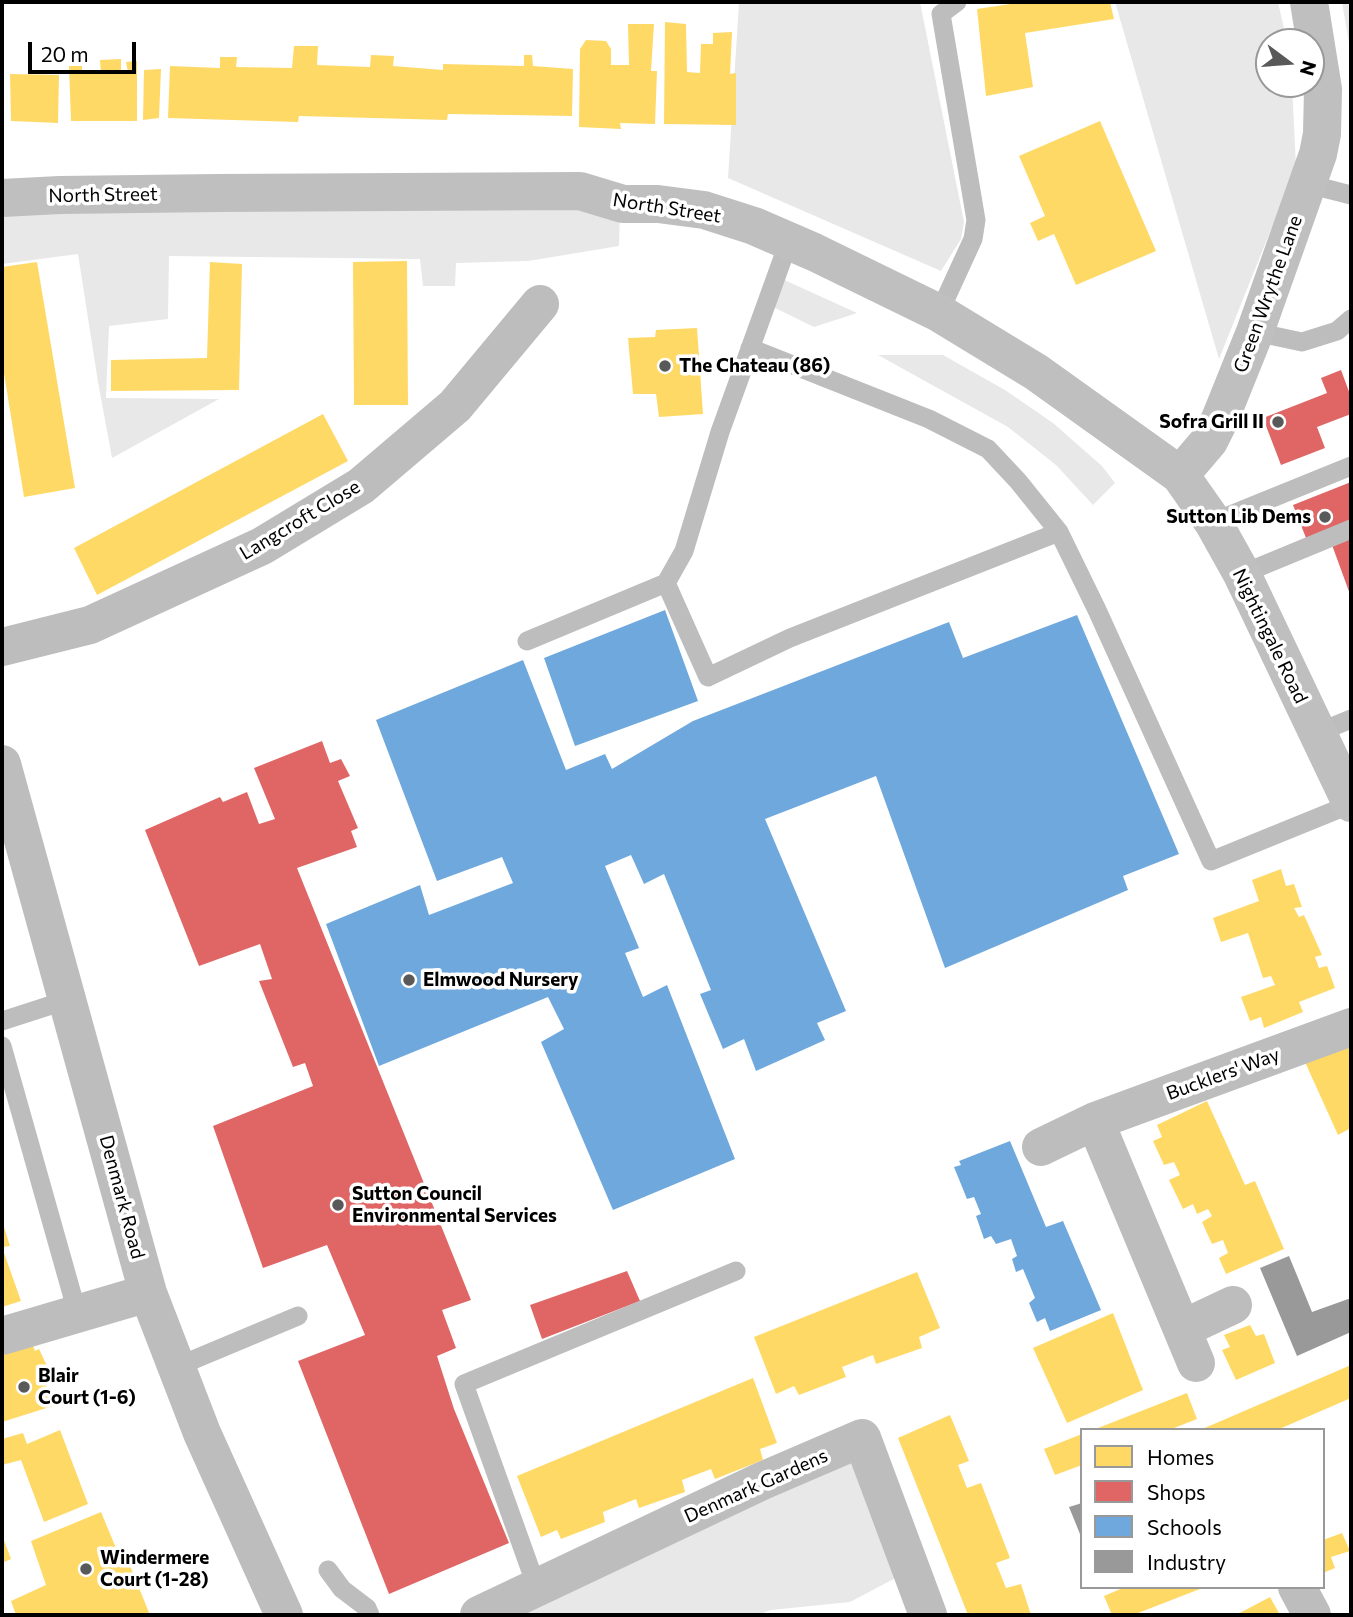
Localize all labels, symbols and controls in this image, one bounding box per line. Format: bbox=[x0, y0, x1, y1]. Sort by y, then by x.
scale bar bbox=[32, 28, 140, 72]
north arrow bbox=[1255, 28, 1325, 98]
text: 20 m bbox=[41, 41, 89, 66]
text: N bbox=[1296, 58, 1322, 78]
street label: North Street bbox=[48, 183, 158, 207]
street label: North Street bbox=[611, 188, 723, 228]
street label: Green Wrythe Lane bbox=[1229, 212, 1307, 376]
place label: The Chateau (86) bbox=[679, 355, 830, 377]
marker: The Chateau (86) bbox=[657, 358, 673, 374]
place label: Sofra Grill II bbox=[1159, 411, 1264, 433]
marker: Sofra Grill II bbox=[1270, 414, 1286, 430]
street label: Langcroft Close bbox=[236, 475, 364, 565]
place label: Sutton Lib Dems bbox=[1166, 506, 1311, 528]
marker: Sutton Lib Dems bbox=[1317, 509, 1333, 525]
street label: Nightingale Road bbox=[1228, 565, 1312, 707]
place label: Elmwood Nursery bbox=[423, 969, 578, 991]
marker: Elmwood Nursery bbox=[401, 972, 417, 988]
street label: Bucklers' Way bbox=[1163, 1043, 1283, 1105]
street label: Denmark Road bbox=[95, 1133, 149, 1261]
place label: Sutton Council Environmental Services bbox=[352, 1183, 557, 1227]
marker: Sutton Council Environmental Services bbox=[330, 1197, 346, 1213]
place label: Blair Court (1-6) bbox=[38, 1365, 136, 1409]
marker: Blair Court (1-6) bbox=[16, 1379, 32, 1395]
legend bbox=[1080, 1428, 1325, 1589]
street label: Denmark Gardens bbox=[681, 1444, 831, 1528]
text: Homes bbox=[1147, 1444, 1214, 1469]
text: Shops bbox=[1147, 1479, 1206, 1504]
text: Schools bbox=[1147, 1514, 1222, 1539]
place label: Windermere Court (1-28) bbox=[100, 1547, 209, 1591]
text: Industry bbox=[1147, 1549, 1226, 1574]
marker: Windermere Court (1-28) bbox=[78, 1561, 94, 1577]

